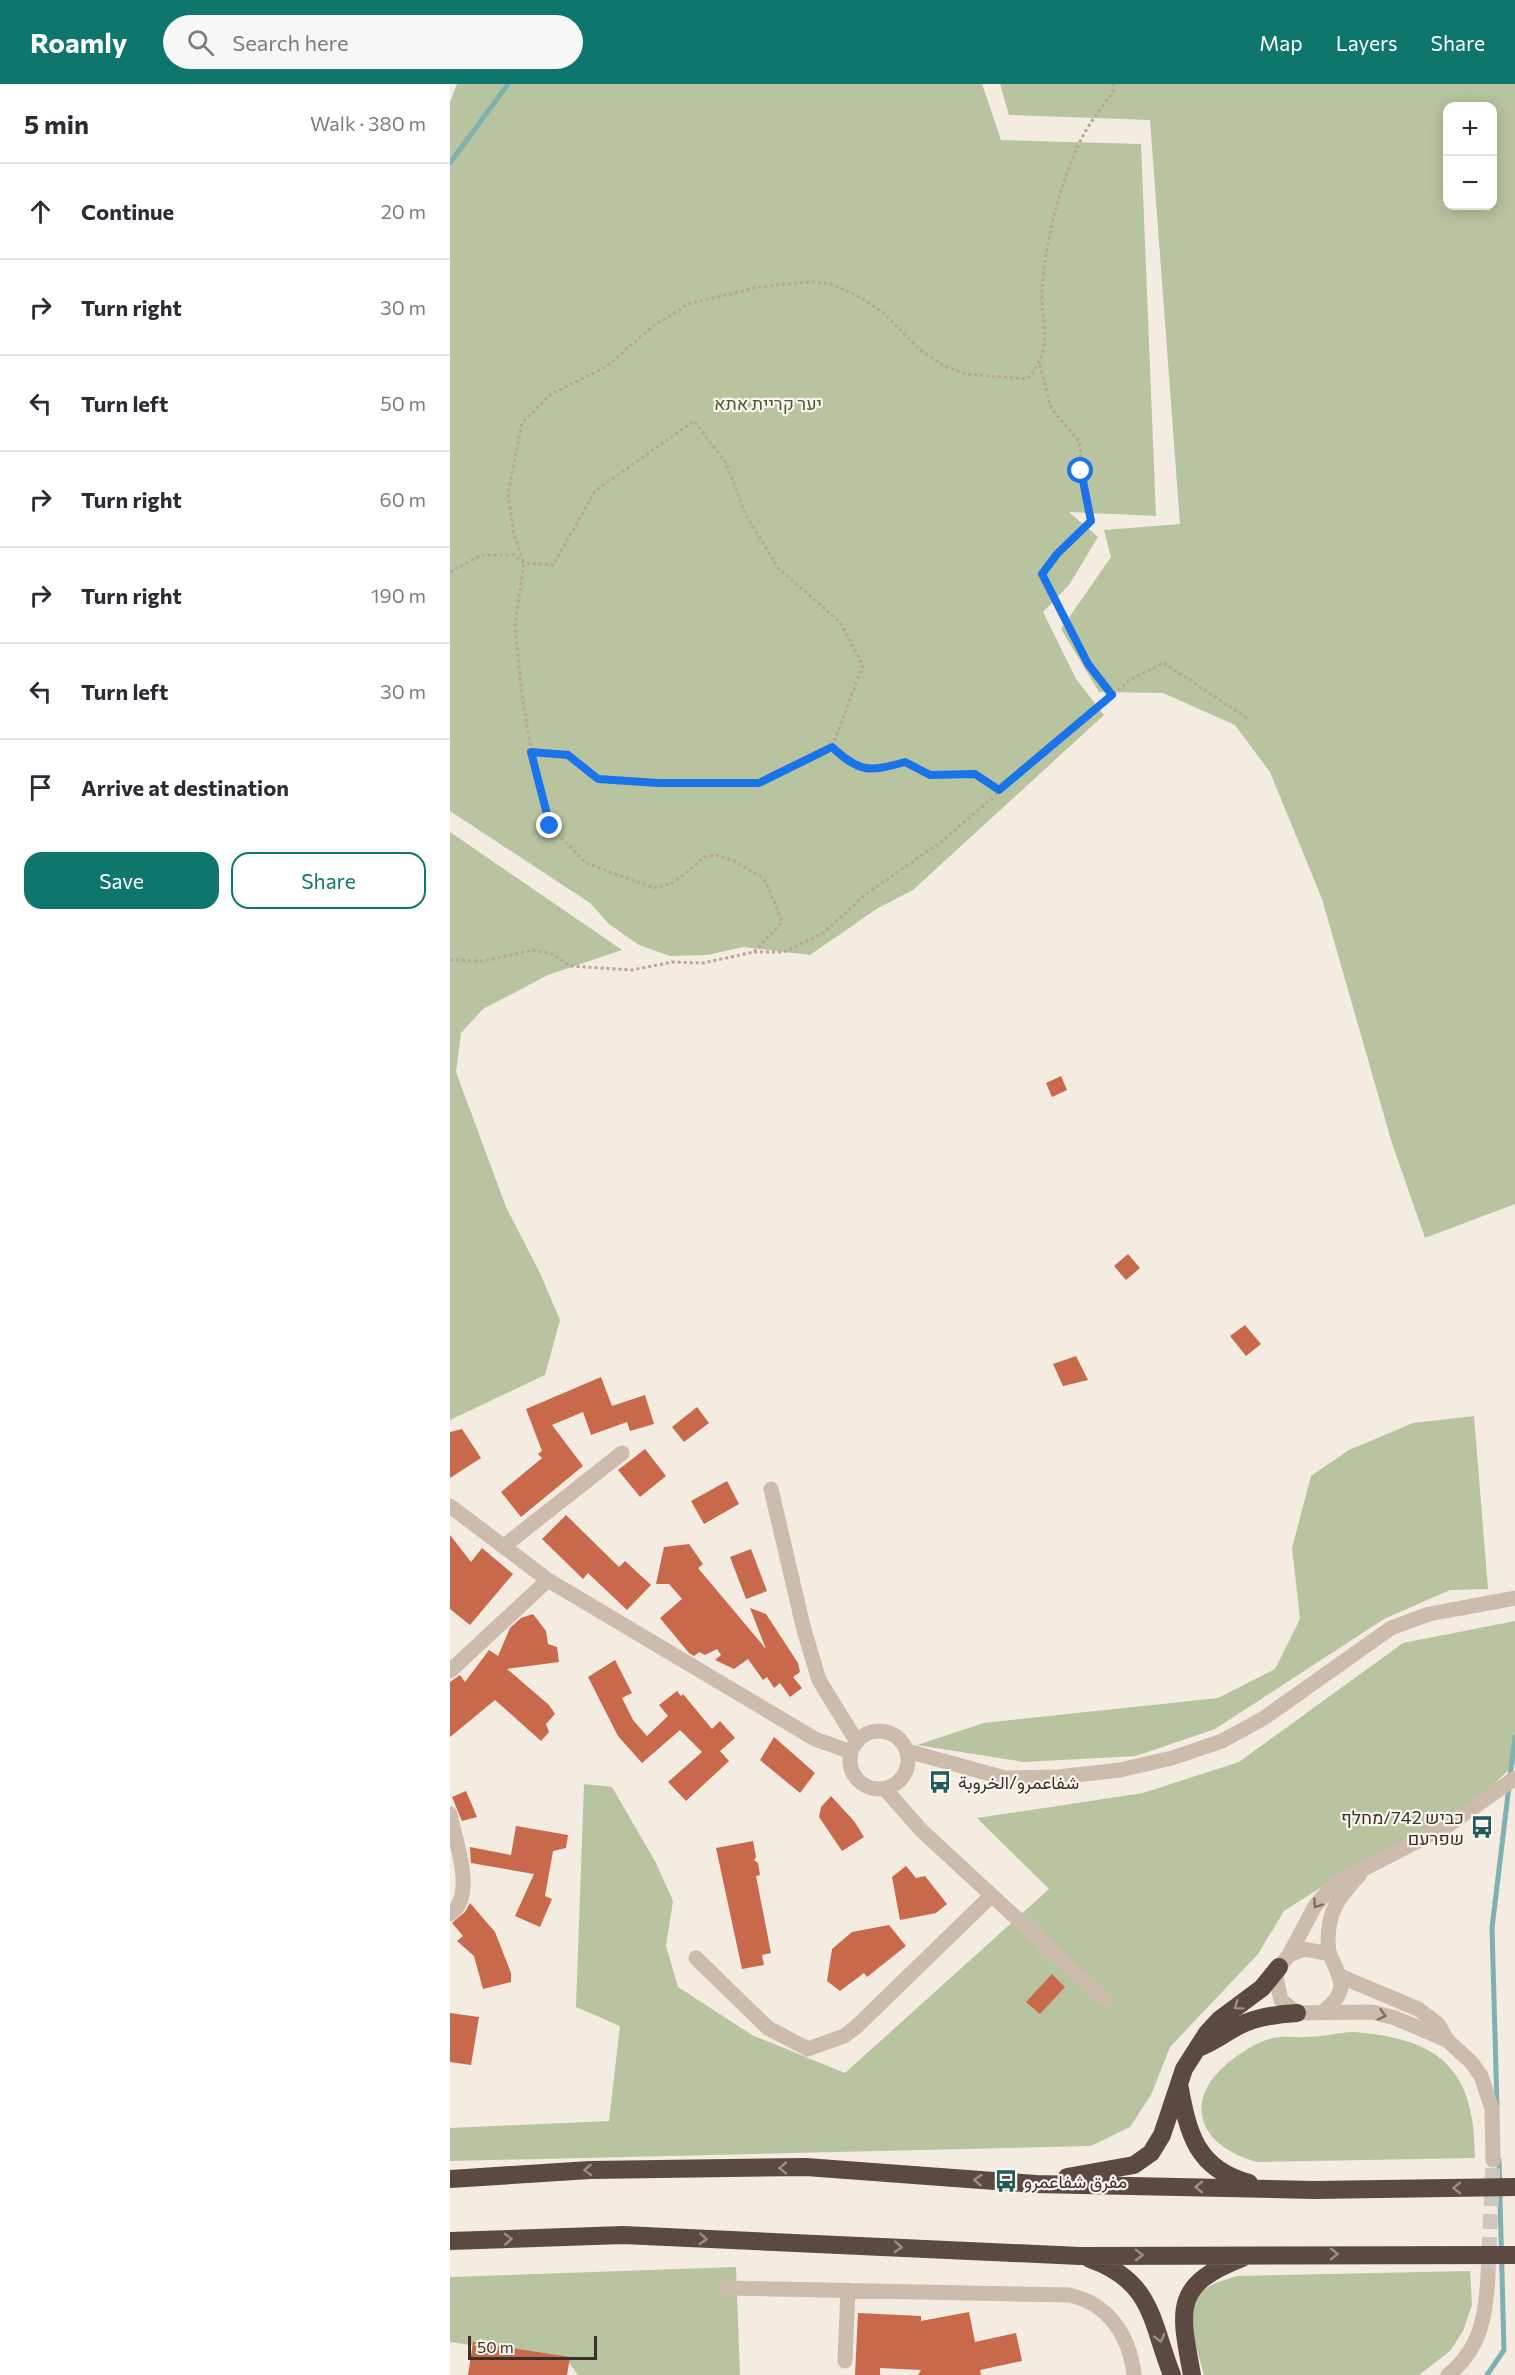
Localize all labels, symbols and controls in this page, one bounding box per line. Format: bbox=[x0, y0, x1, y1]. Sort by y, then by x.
search box bbox=[163, 15, 583, 69]
text: Roamly bbox=[30, 25, 127, 59]
icon: search bbox=[184, 26, 217, 59]
text: Search here bbox=[232, 29, 349, 56]
text: Map bbox=[1259, 30, 1303, 55]
text: Layers bbox=[1336, 30, 1398, 55]
text: Share bbox=[1431, 30, 1485, 55]
map controls bbox=[1443, 102, 1497, 210]
button: + bbox=[1443, 102, 1497, 156]
text: 5 min bbox=[24, 108, 89, 139]
text: Walk · 380 m bbox=[310, 111, 426, 135]
button: − bbox=[1443, 156, 1497, 210]
icon: ahead bbox=[24, 195, 57, 228]
text: Continue bbox=[81, 198, 174, 225]
text: 20 m bbox=[381, 199, 426, 223]
icon: right bbox=[24, 291, 57, 324]
text: Turn right bbox=[81, 294, 182, 321]
text: 30 m bbox=[380, 295, 426, 319]
icon: left bbox=[24, 387, 57, 420]
text: Turn left bbox=[81, 390, 168, 417]
text: 50 m bbox=[380, 391, 426, 415]
park label: יער קריית אתא bbox=[714, 392, 822, 414]
route start bbox=[1067, 457, 1093, 483]
icon: right bbox=[24, 483, 57, 516]
text: Turn right bbox=[81, 486, 182, 513]
text: 60 m bbox=[380, 487, 426, 511]
icon: right bbox=[24, 579, 57, 612]
text: Turn right bbox=[81, 582, 182, 609]
text: 190 m bbox=[371, 583, 426, 607]
icon: left bbox=[24, 675, 57, 708]
text: Turn left bbox=[81, 678, 168, 705]
text: 30 m bbox=[380, 679, 426, 703]
icon: arrive bbox=[24, 771, 57, 804]
text: Arrive at destination bbox=[81, 774, 289, 801]
route end bbox=[536, 812, 562, 838]
button: Save bbox=[24, 852, 219, 909]
button: Share bbox=[231, 852, 426, 909]
bus stop icon: شفاعمرو/الخروبة bbox=[927, 1769, 953, 1795]
place label: شفاعمرو/الخروبة bbox=[958, 1771, 1079, 1794]
place label: כביש 742/מחלף שפרעם bbox=[1341, 1806, 1464, 1849]
bus stop icon: כביש 742/מחלף שפרעם bbox=[1469, 1814, 1495, 1840]
one-way arrow bbox=[1313, 1898, 1324, 1909]
one-way arrow bbox=[1233, 1999, 1244, 2010]
one-way arrow bbox=[1377, 2007, 1387, 2020]
one-way arrow bbox=[779, 2162, 788, 2174]
one-way arrow bbox=[584, 2164, 593, 2177]
bus stop icon: مفرق شفاعمرو bbox=[993, 2168, 1019, 2194]
place label: مفرق شفاعمرو bbox=[1024, 2170, 1127, 2193]
one-way arrow bbox=[973, 2174, 982, 2187]
one-way arrow bbox=[1194, 2181, 1203, 2193]
one-way arrow bbox=[1452, 2182, 1461, 2194]
one-way arrow bbox=[699, 2232, 708, 2245]
one-way arrow bbox=[504, 2233, 513, 2246]
one-way arrow bbox=[894, 2241, 903, 2254]
one-way arrow bbox=[1329, 2248, 1338, 2260]
one-way arrow bbox=[1134, 2249, 1143, 2261]
one-way arrow bbox=[1153, 2332, 1165, 2342]
scale bar bbox=[468, 2333, 597, 2360]
text: 50 m bbox=[477, 2337, 514, 2356]

